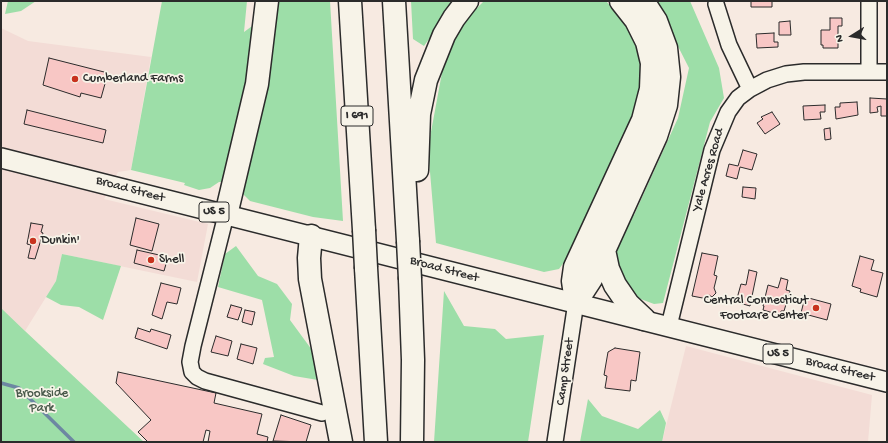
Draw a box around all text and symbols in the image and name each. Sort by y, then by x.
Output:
north arrow [832,16,872,56]
text: N [834,34,847,43]
place label: Cumberland Farms [83,71,183,87]
marker: Cumberland Farms [70,74,80,84]
road number: I 691 [341,106,373,126]
street label: Yale Acres Road [690,127,728,213]
street label: Broad Street [94,173,166,207]
road number: US 5 [199,202,229,222]
place label: Dunkin' [41,233,80,249]
marker: Dunkin' [28,236,38,246]
place label: Shell [159,252,184,268]
street label: Broad Street [408,253,480,287]
marker: Shell [146,255,156,265]
place label: Central Connecticut Footcare Center [704,293,808,324]
marker: Central Connecticut Footcare Center [811,303,821,313]
street label: Camp Street [554,337,578,407]
road number: US 5 [763,344,793,364]
street label: Broad Street [804,354,876,386]
park label: Brookside Park [16,386,68,417]

